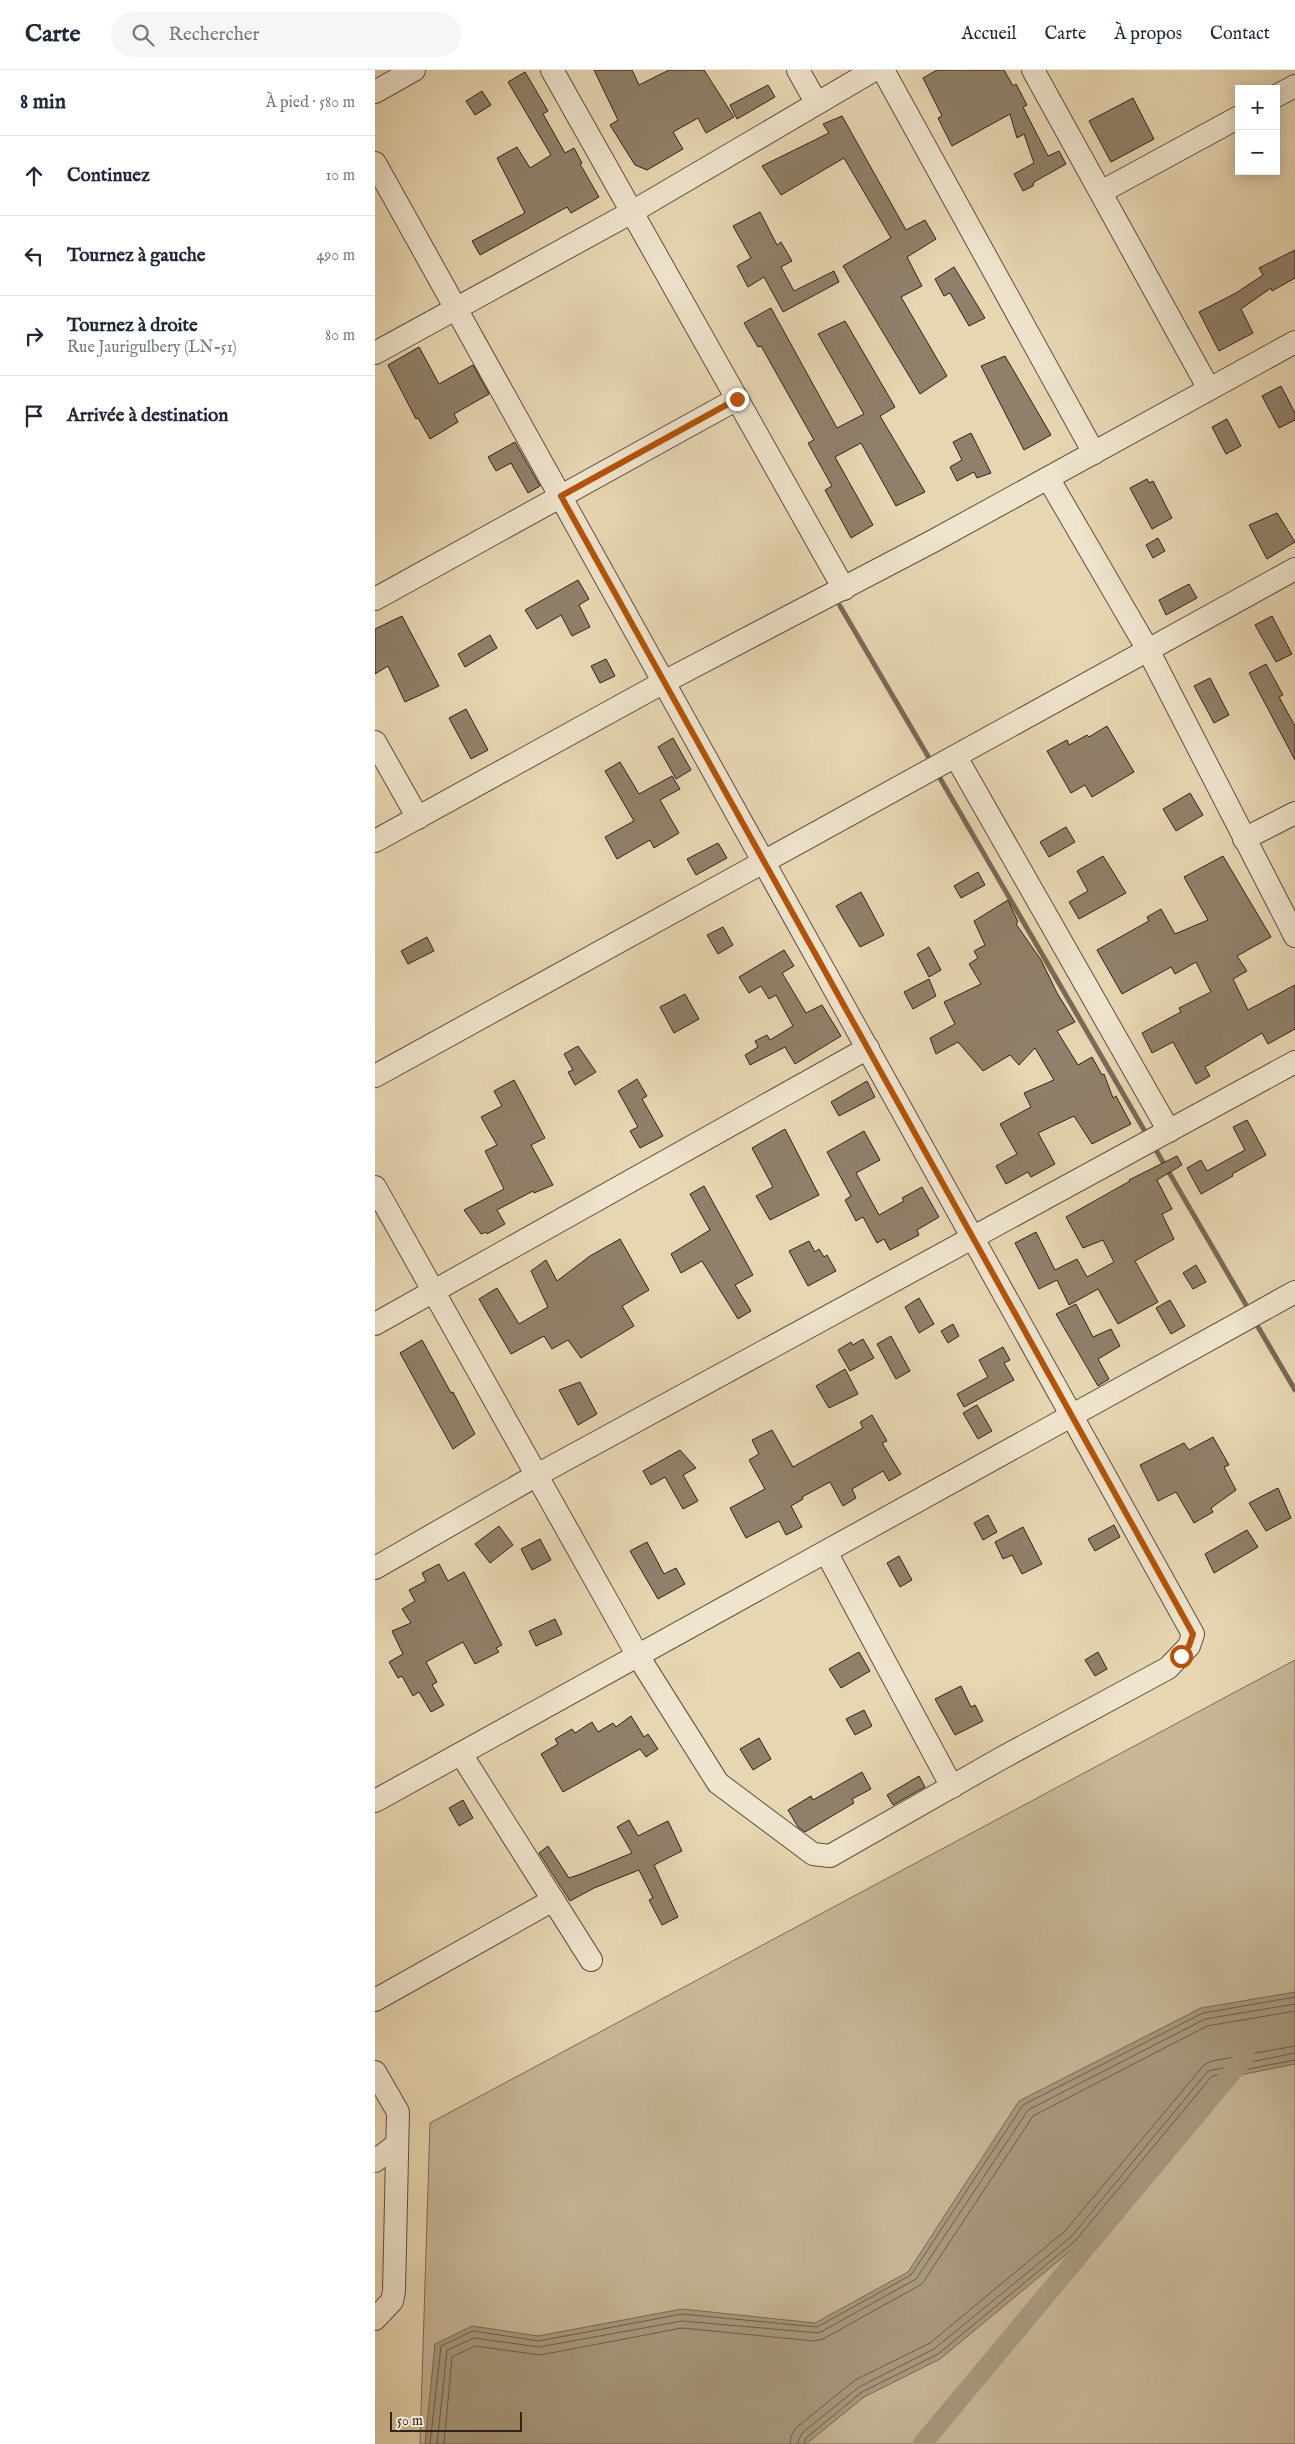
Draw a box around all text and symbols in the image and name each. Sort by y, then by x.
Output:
search box [111,12,461,57]
text: Carte [25,19,81,50]
icon: search [129,21,157,49]
text: Rechercher [169,23,260,47]
text: Accueil [962,23,1017,46]
text: Carte [1045,23,1086,46]
text: À propos [1114,23,1182,46]
text: Contact [1210,23,1270,46]
map controls [1235,85,1280,175]
button: + [1235,85,1280,130]
text: 8 min [20,89,66,116]
text: À pied · 580 m [266,93,355,113]
button: − [1235,130,1280,175]
icon: ahead [20,162,48,190]
text: Continuez [67,164,150,188]
text: 10 m [325,166,355,186]
icon: left [20,242,48,270]
text: Tournez à gauche [67,244,206,268]
text: 490 m [316,246,355,266]
text: Tournez à droite [67,314,198,338]
icon: right [20,322,48,350]
text: 80 m [325,326,355,346]
text: Rue Jaurigulbery (LN-51) [67,338,237,358]
route end [726,388,749,411]
icon: arrive [20,402,48,430]
text: Arrivée à destination [67,404,228,428]
route start [1170,1645,1193,1668]
scale bar [390,2409,523,2432]
text: 50 m [397,2412,423,2430]

